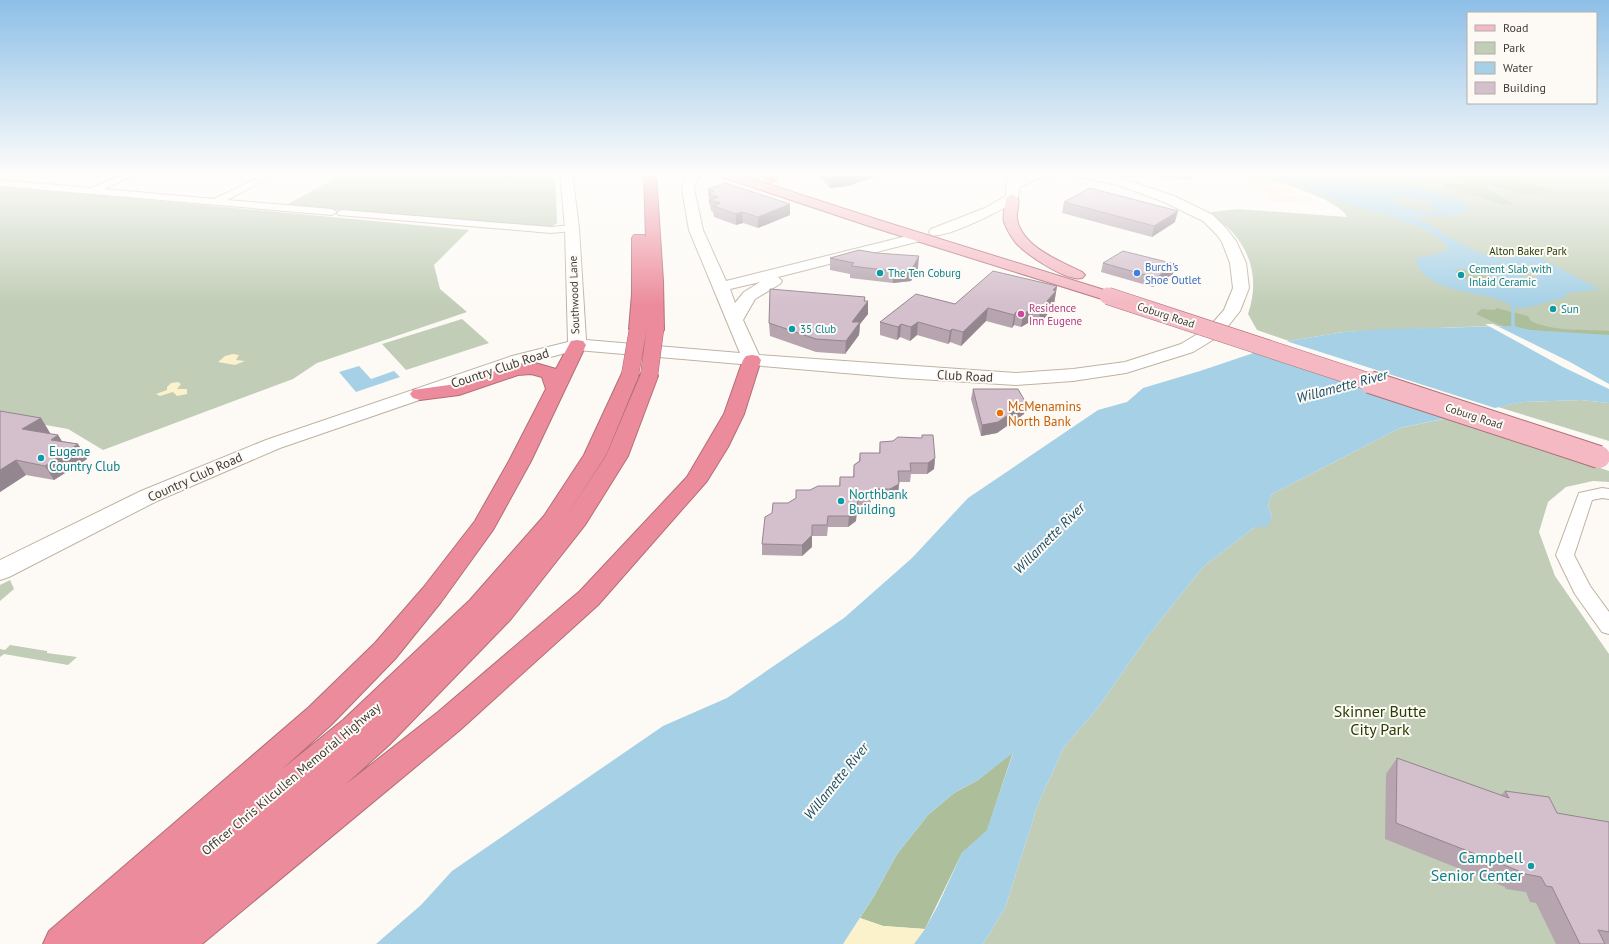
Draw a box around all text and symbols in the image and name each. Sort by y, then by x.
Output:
legend [1467,12,1597,104]
text: Road [1503,20,1528,35]
text: Park [1503,40,1525,55]
text: Water [1503,60,1533,75]
text: Building [1503,80,1546,95]
park label: Alton Baker Park [1489,244,1568,258]
street label: Southwood Lane [566,255,582,335]
place label: Burch's Shoe Outlet [1145,260,1201,287]
place label: Cement Slab with Inlaid Ceramic [1469,262,1552,289]
place label: The Ten Coburg [888,266,961,280]
marker: The Ten Coburg [875,268,885,278]
marker: Burch's Shoe Outlet [1132,268,1142,278]
marker: Cement Slab with Inlaid Ceramic [1456,270,1466,280]
street label: Coburg Road [1136,299,1197,331]
place label: Residence Inn Eugene [1029,301,1083,328]
place label: Sun [1561,302,1579,316]
marker: Sun [1548,304,1558,314]
marker: Residence Inn Eugene [1016,309,1026,319]
place label: 35 Club [800,322,836,336]
marker: 35 Club [787,324,797,334]
street label: Country Club Road [449,344,551,392]
water label: Willamette River [1294,365,1391,407]
street label: Club Road [936,366,994,386]
place label: McMenamins North Bank [1008,398,1081,430]
street label: Coburg Road [1444,400,1505,432]
marker: McMenamins North Bank [995,408,1005,418]
place label: Eugene Country Club [49,443,120,475]
street label: Country Club Road [145,448,245,506]
marker: Eugene Country Club [36,453,46,463]
place label: Northbank Building [849,486,909,518]
marker: Northbank Building [836,496,846,506]
water label: Willamette River [1010,498,1089,577]
street label: Officer Chris Kilcullen Memorial Highway [198,699,384,859]
park label: Skinner Butte City Park [1334,701,1426,739]
water label: Willamette River [800,738,873,823]
place label: Campbell Senior Center [1431,847,1524,885]
marker: Campbell Senior Center [1526,861,1536,871]

